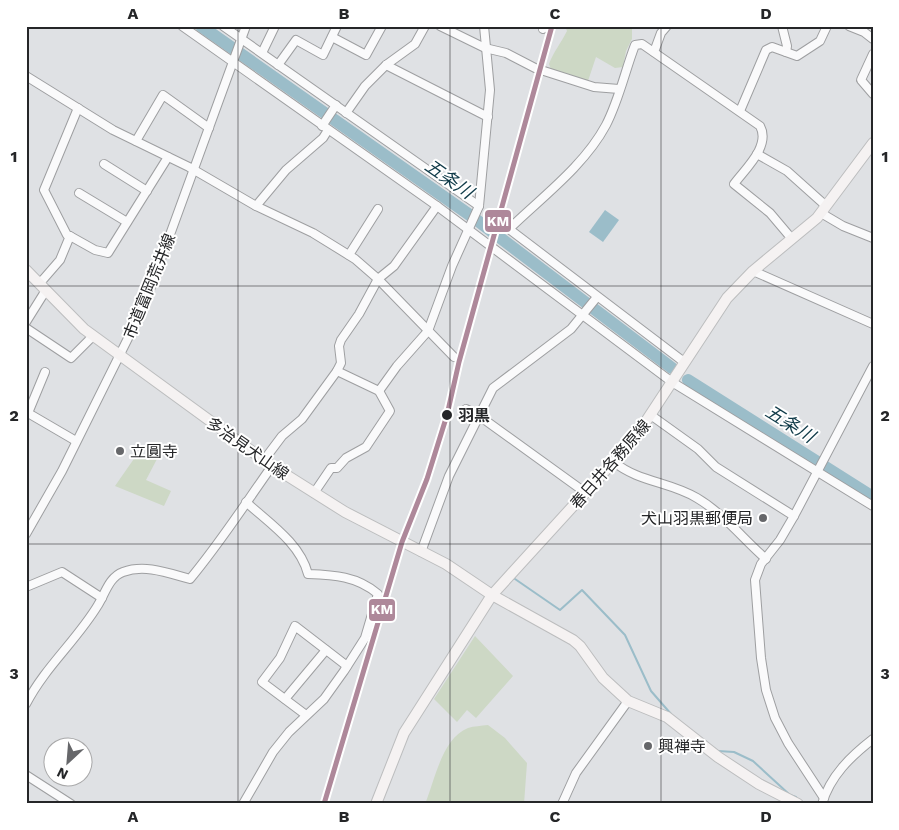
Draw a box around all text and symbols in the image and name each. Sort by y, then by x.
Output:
text: A [128,4,139,23]
text: B [339,4,350,23]
text: C [550,4,561,23]
text: D [760,4,772,23]
text: 1 [11,147,17,166]
text: 1 [882,147,888,166]
water label: 五条川 [421,155,479,204]
line badge: KM [484,209,512,233]
text: KM [487,213,509,229]
street label: 市道富岡荒井線 [120,231,179,342]
water label: 五条川 [762,400,820,448]
text: 2 [9,406,19,425]
place label: 羽黒 [458,406,490,425]
text: 2 [880,406,890,425]
marker: 羽黒 [440,408,454,422]
street label: 多治見犬山線 [203,413,292,484]
street label: 春日井各務原線 [566,416,654,513]
place label: 立圓寺 [130,442,178,461]
marker: 立圓寺 [114,445,126,457]
place label: 犬山羽黒郵便局 [641,509,753,528]
marker: 犬山羽黒郵便局 [757,512,769,524]
line badge: KM [368,598,396,622]
text: KM [371,601,393,617]
text: 3 [9,664,19,683]
text: 3 [880,664,890,683]
place label: 興禅寺 [658,737,706,756]
north arrow [42,738,92,788]
marker: 興禅寺 [642,740,654,752]
text: N [54,764,70,783]
text: A [128,807,139,826]
text: B [339,807,350,826]
text: C [550,807,561,826]
text: D [760,807,772,826]

